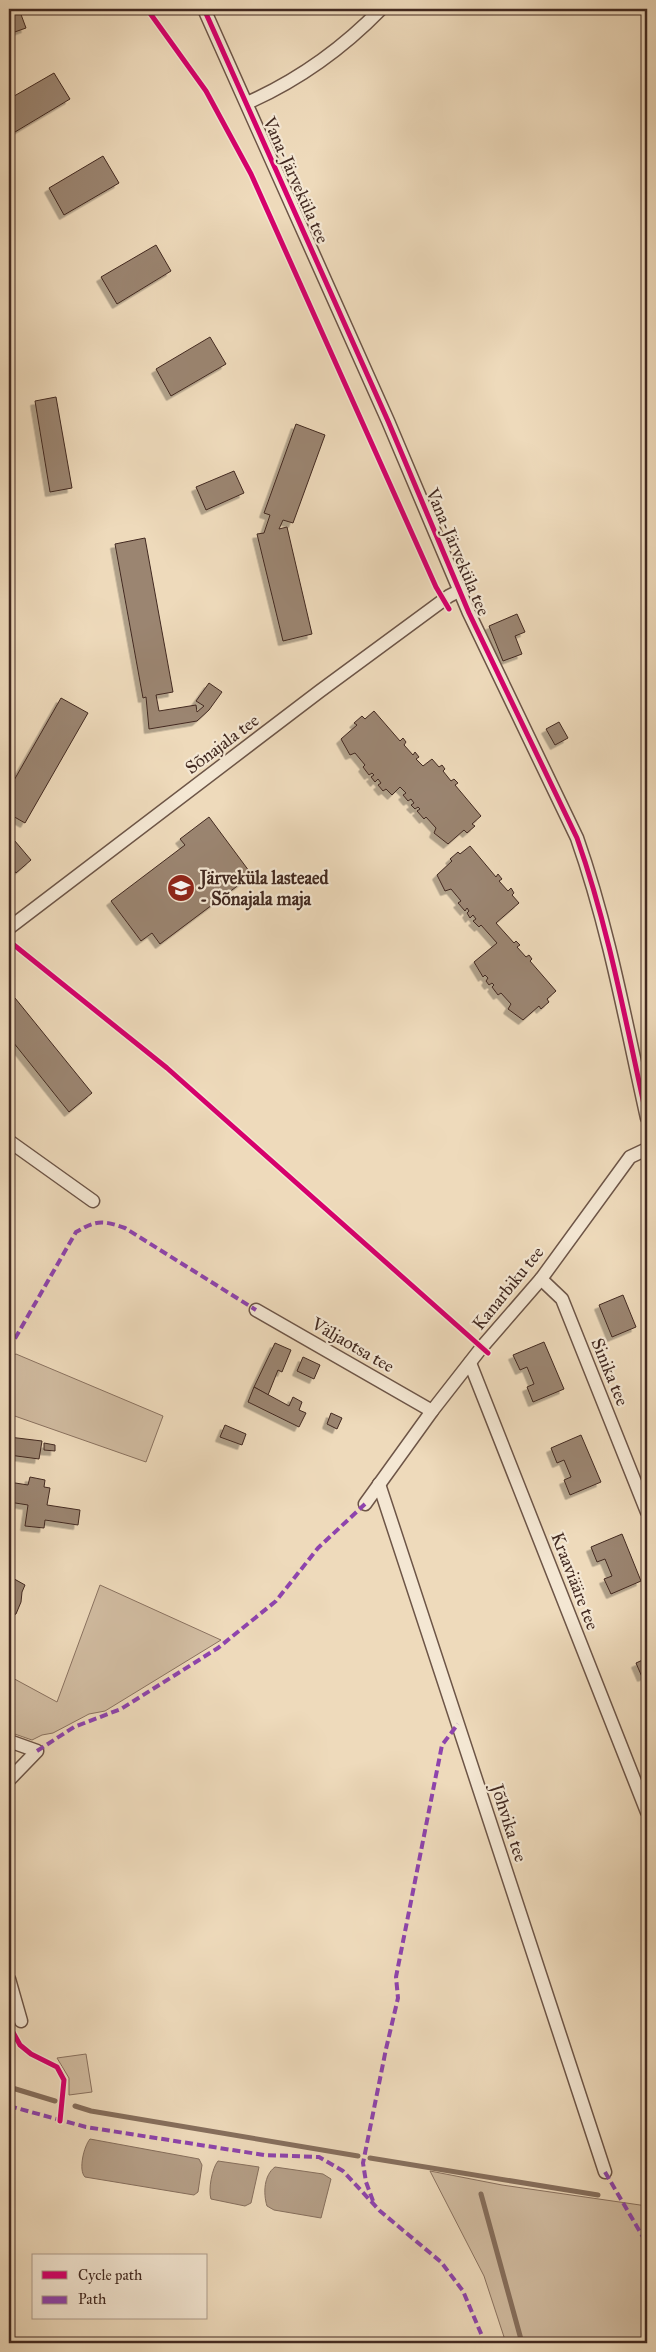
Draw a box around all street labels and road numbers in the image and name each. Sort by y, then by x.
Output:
street label: Vana-Järveküla tee [257,112,334,247]
street label: Vana-Järveküla tee [420,484,495,619]
street label: Sõnajala tee [181,709,263,779]
street label: Kanarbiku tee [468,1242,548,1334]
street label: Väljaotsa tee [307,1312,398,1377]
street label: Sinika tee [586,1335,634,1409]
street label: Kraaviääre tee [546,1529,604,1633]
street label: Jõhvika tee [485,1779,532,1865]

